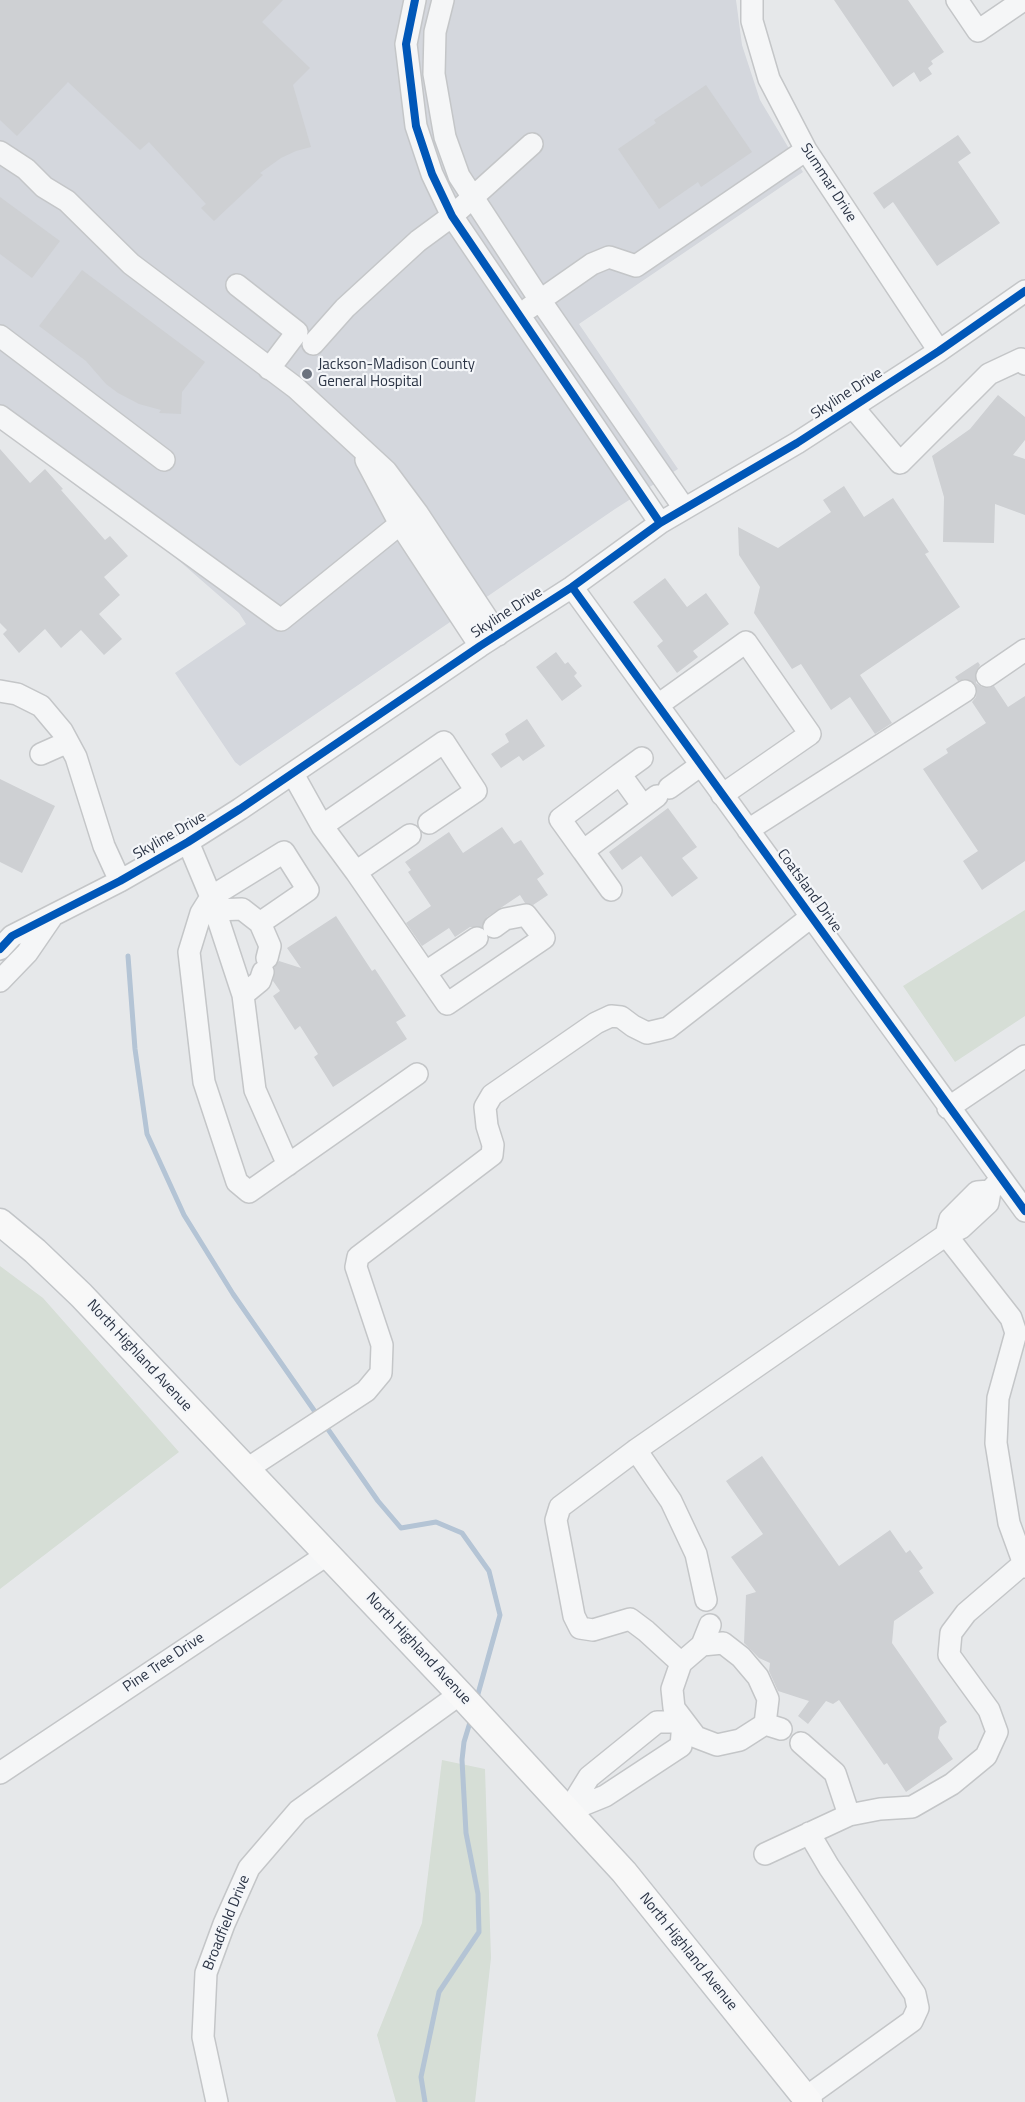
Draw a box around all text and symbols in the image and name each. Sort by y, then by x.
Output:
street label: Summar Drive [796,140,860,226]
place label: Jackson-Madison County General Hospital [318,356,475,391]
street label: Skyline Drive [808,364,886,424]
marker: Jackson-Madison County General Hospital [300,367,314,381]
street label: Skyline Drive [468,583,546,643]
street label: Skyline Drive [130,808,210,864]
street label: Coatsland Drive [773,846,845,936]
street label: North Highland Avenue [83,1296,195,1416]
street label: North Highland Avenue [362,1589,474,1709]
street label: Pine Tree Drive [120,1629,208,1697]
street label: Broadfield Drive [200,1873,254,1973]
street label: North Highland Avenue [635,1890,741,2014]

